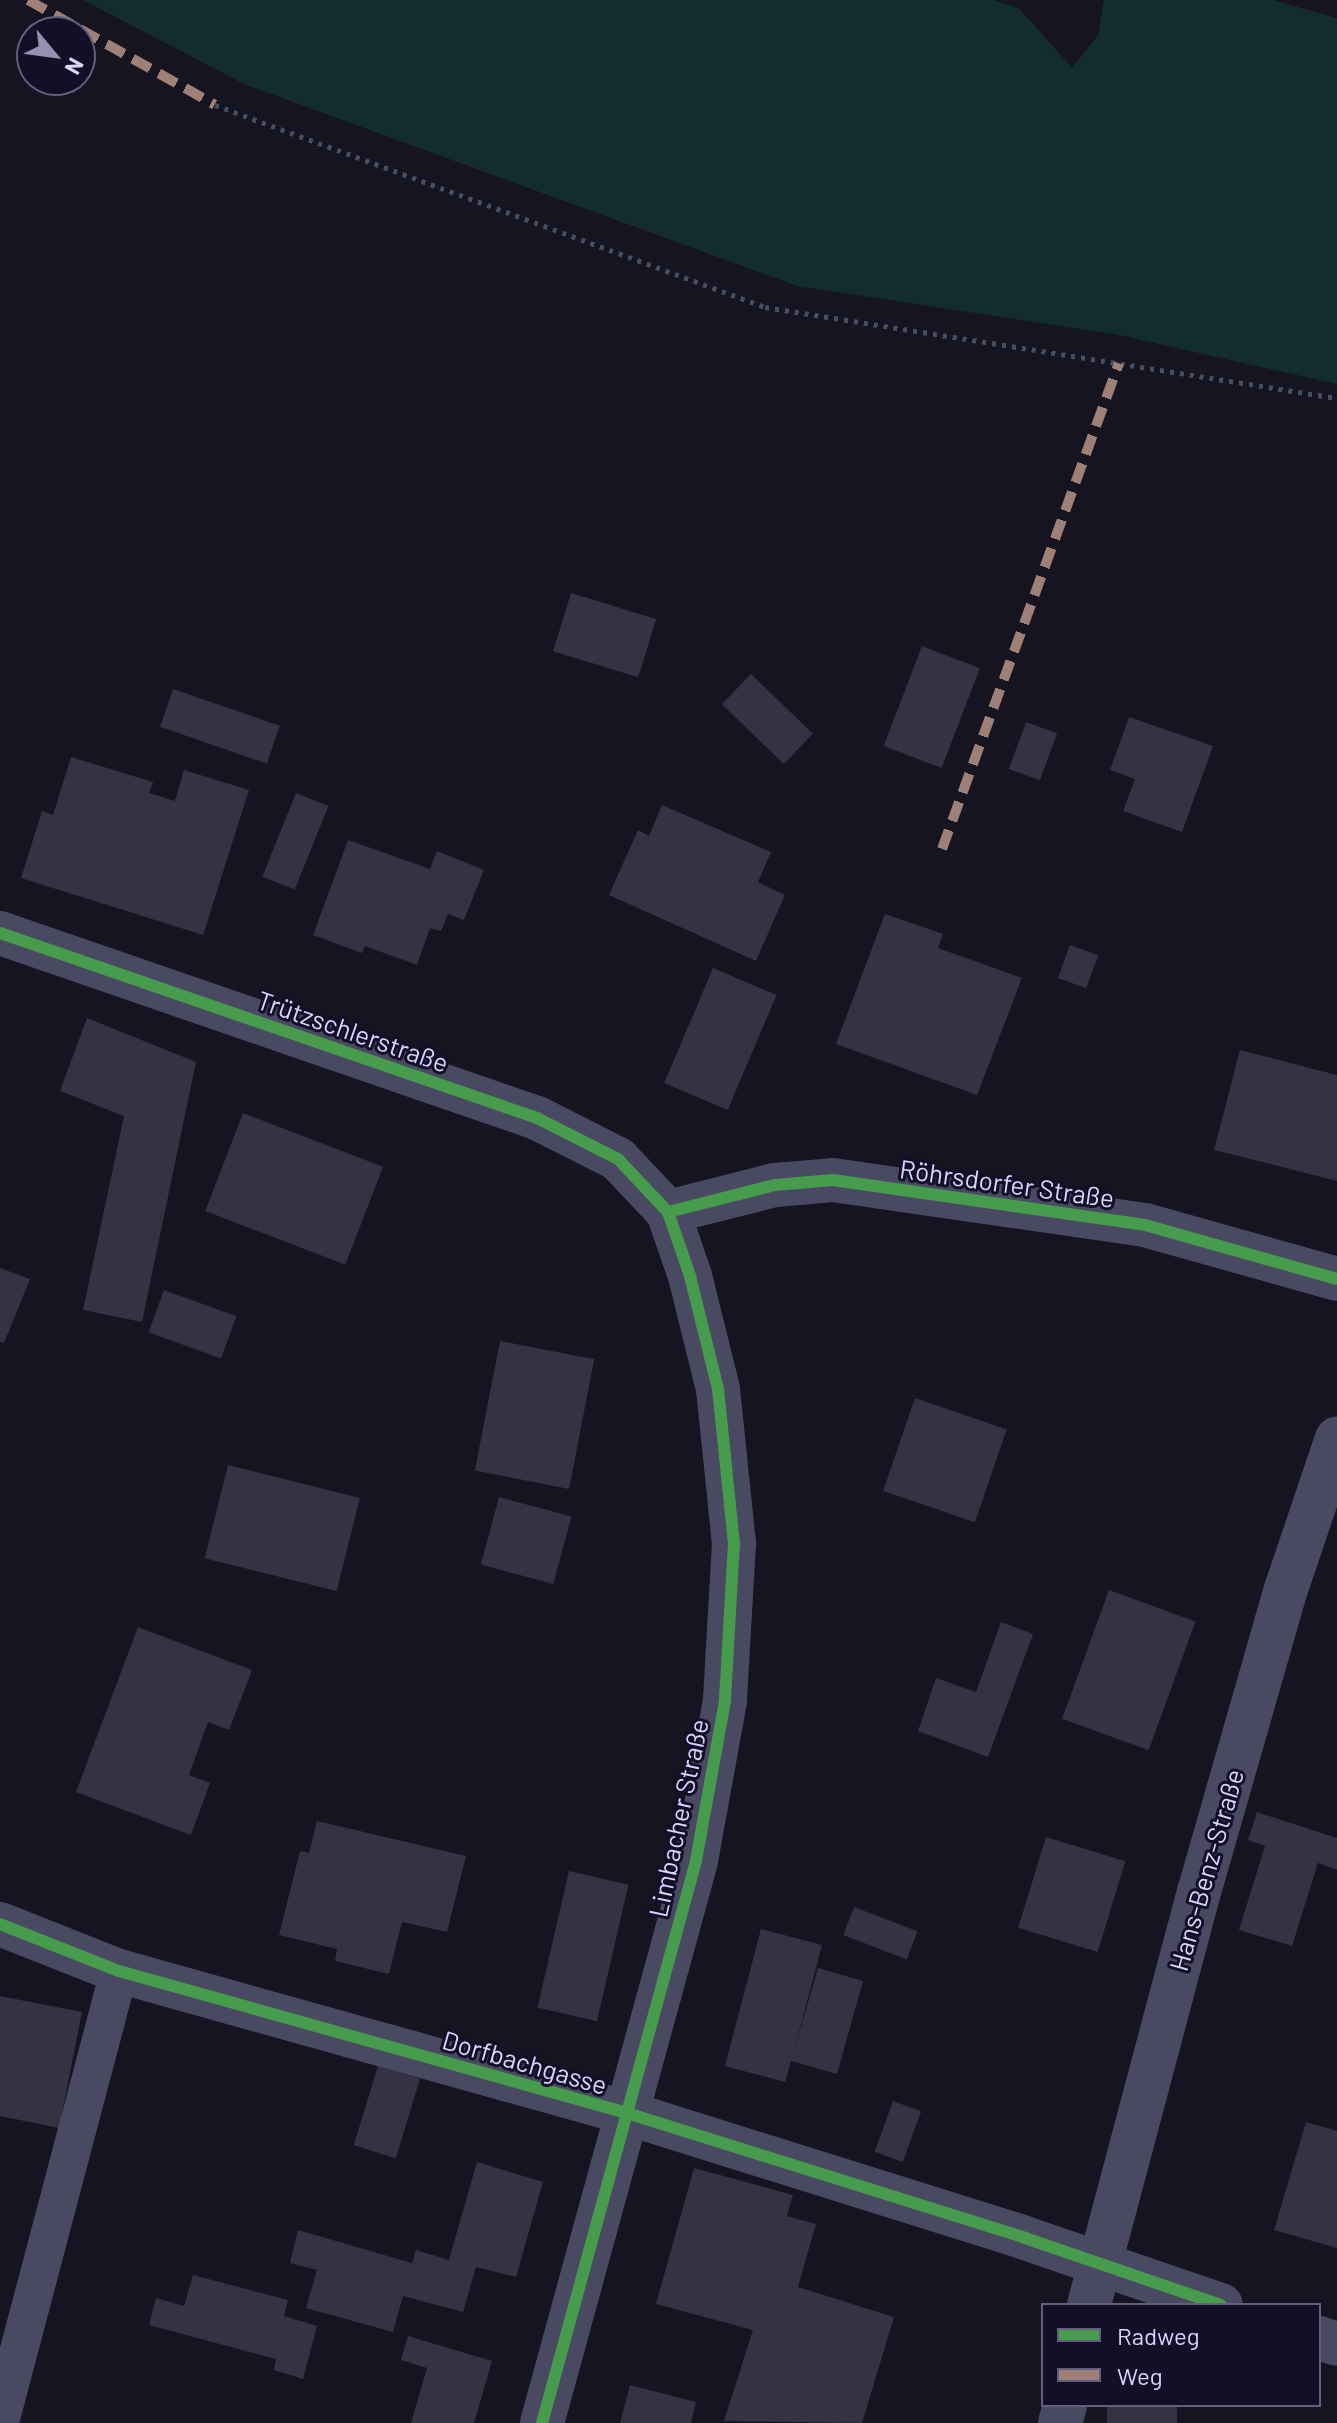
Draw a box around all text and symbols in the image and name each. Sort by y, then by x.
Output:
north arrow [16,16,96,96]
text: N [60,54,90,79]
street label: Trützschlerstraße [253,984,453,1078]
street label: Röhrsdorfer Straße [898,1153,1116,1213]
street label: Limbacher Straße [642,1716,714,1920]
street label: Hans-Benz-Straße [1162,1765,1250,1975]
street label: Dorfbachgasse [439,2024,611,2100]
legend [1041,2303,1321,2407]
text: Radweg [1117,2321,1200,2350]
text: Weg [1117,2361,1163,2390]

